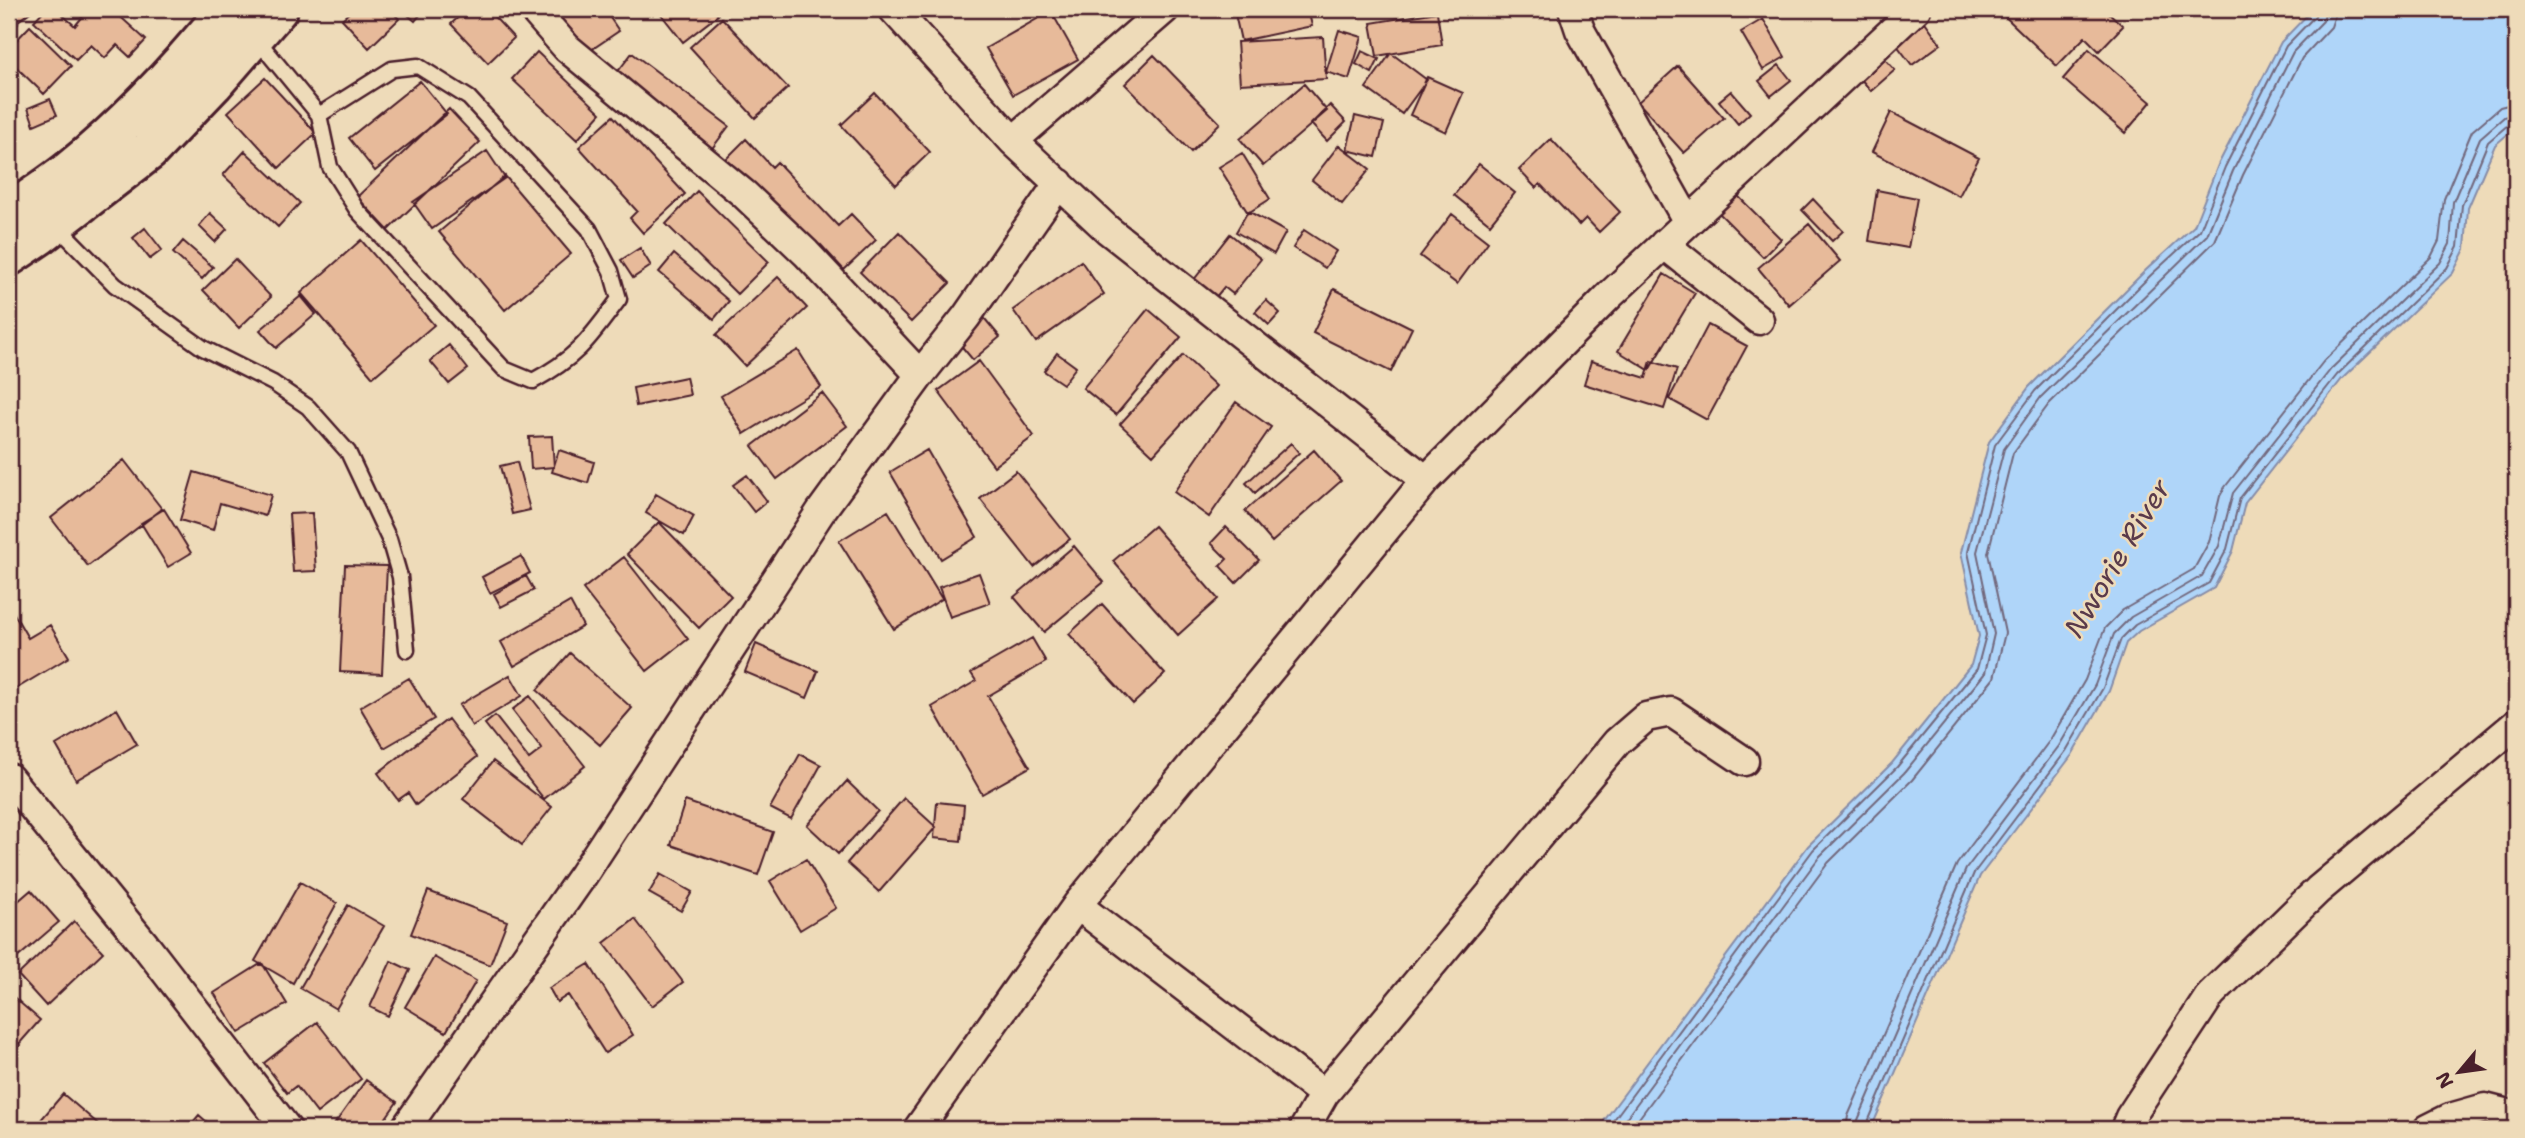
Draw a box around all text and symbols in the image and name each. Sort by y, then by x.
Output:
water label: Nworie River [2055,471,2180,644]
north arrow [2424,1036,2494,1106]
text: N [2430,1067,2459,1093]

